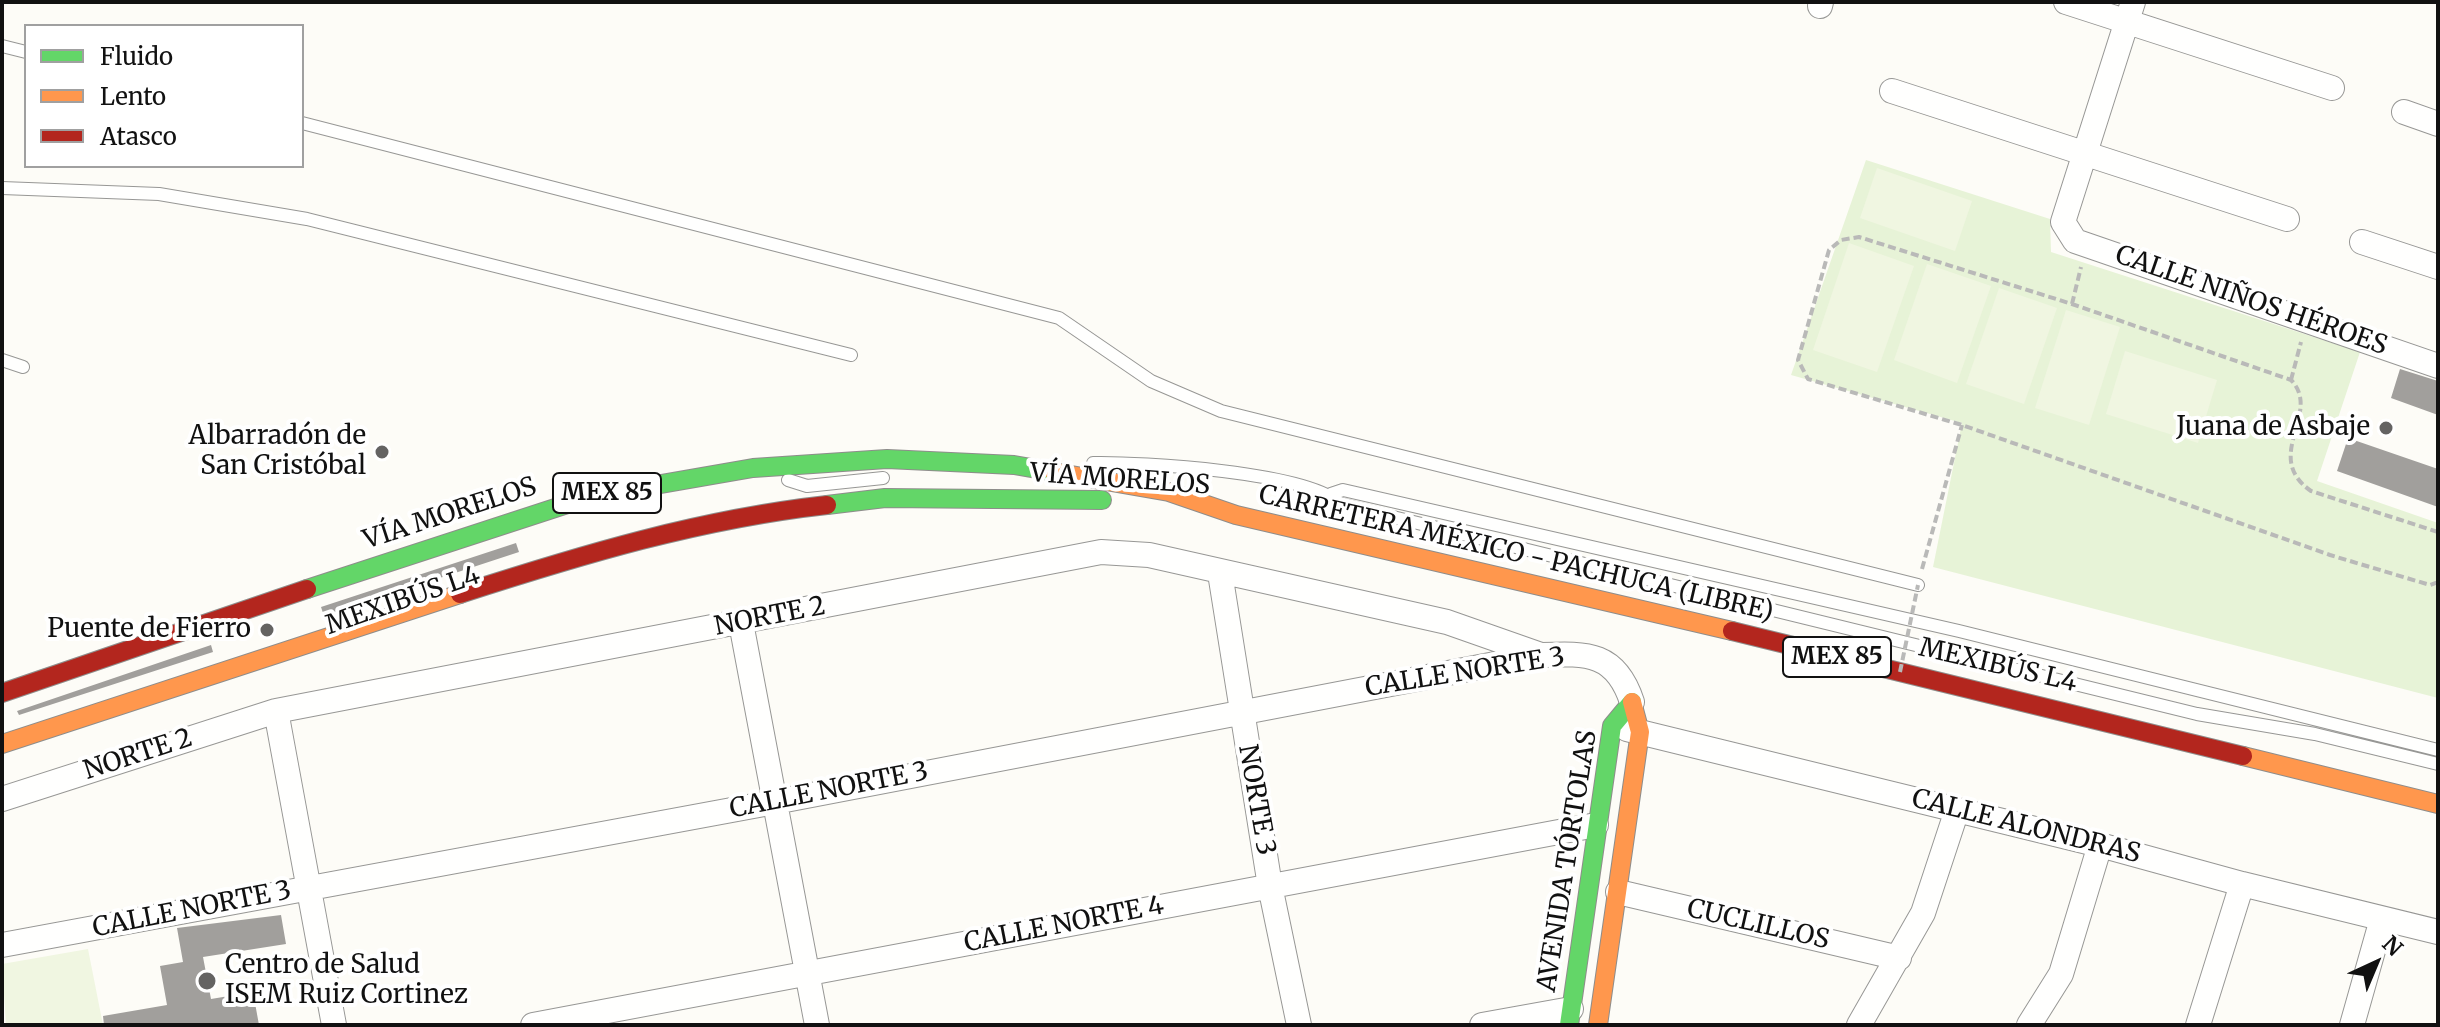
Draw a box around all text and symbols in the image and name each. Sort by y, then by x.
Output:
legend [24,24,304,168]
text: Fluido [100,41,173,72]
text: Lento [100,81,166,112]
text: Atasco [100,121,177,152]
street label: CALLE NIÑOS HÉROES [2111,240,2391,362]
place label: Juana de Asbaje [2176,412,2370,444]
marker: Juana de Asbaje [2377,419,2395,437]
place label: Albarradón de San Cristóbal [189,421,366,482]
marker: Albarradón de San Cristóbal [373,443,391,461]
street label: VÍA MORELOS [1029,458,1211,502]
street label: VÍA MORELOS [359,471,541,557]
road number: MEX 85 [553,473,661,513]
street label: CARRETERA MÉXICO - PACHUCA (LIBRE) [1256,479,1776,629]
street label: MEXIBÚS L4 [322,560,484,642]
street label: NORTE 2 [712,591,828,643]
place label: Puente de Fierro [47,614,251,646]
marker: Puente de Fierro [258,621,276,639]
street label: MEXIBÚS L4 [1916,633,2080,699]
road number: MEX 85 [1783,637,1891,677]
street label: CALLE NORTE 3 [1363,642,1567,704]
street label: NORTE 2 [80,723,196,787]
street label: AVENIDA TÓRTOLAS [1532,728,1604,994]
street label: NORTE 3 [1231,742,1281,858]
street label: CALLE NORTE 3 [727,756,931,826]
street label: CALLE ALONDRAS [1908,783,2144,871]
street label: CALLE NORTE 3 [90,875,294,945]
street label: CALLE NORTE 4 [962,890,1166,960]
street label: CUCLILLOS [1684,894,1832,956]
north arrow [2336,923,2416,1003]
text: N [2377,930,2409,962]
place label: Centro de Salud ISEM Ruiz Cortinez [225,950,468,1012]
marker: Centro de Salud ISEM Ruiz Cortinez [196,970,218,992]

